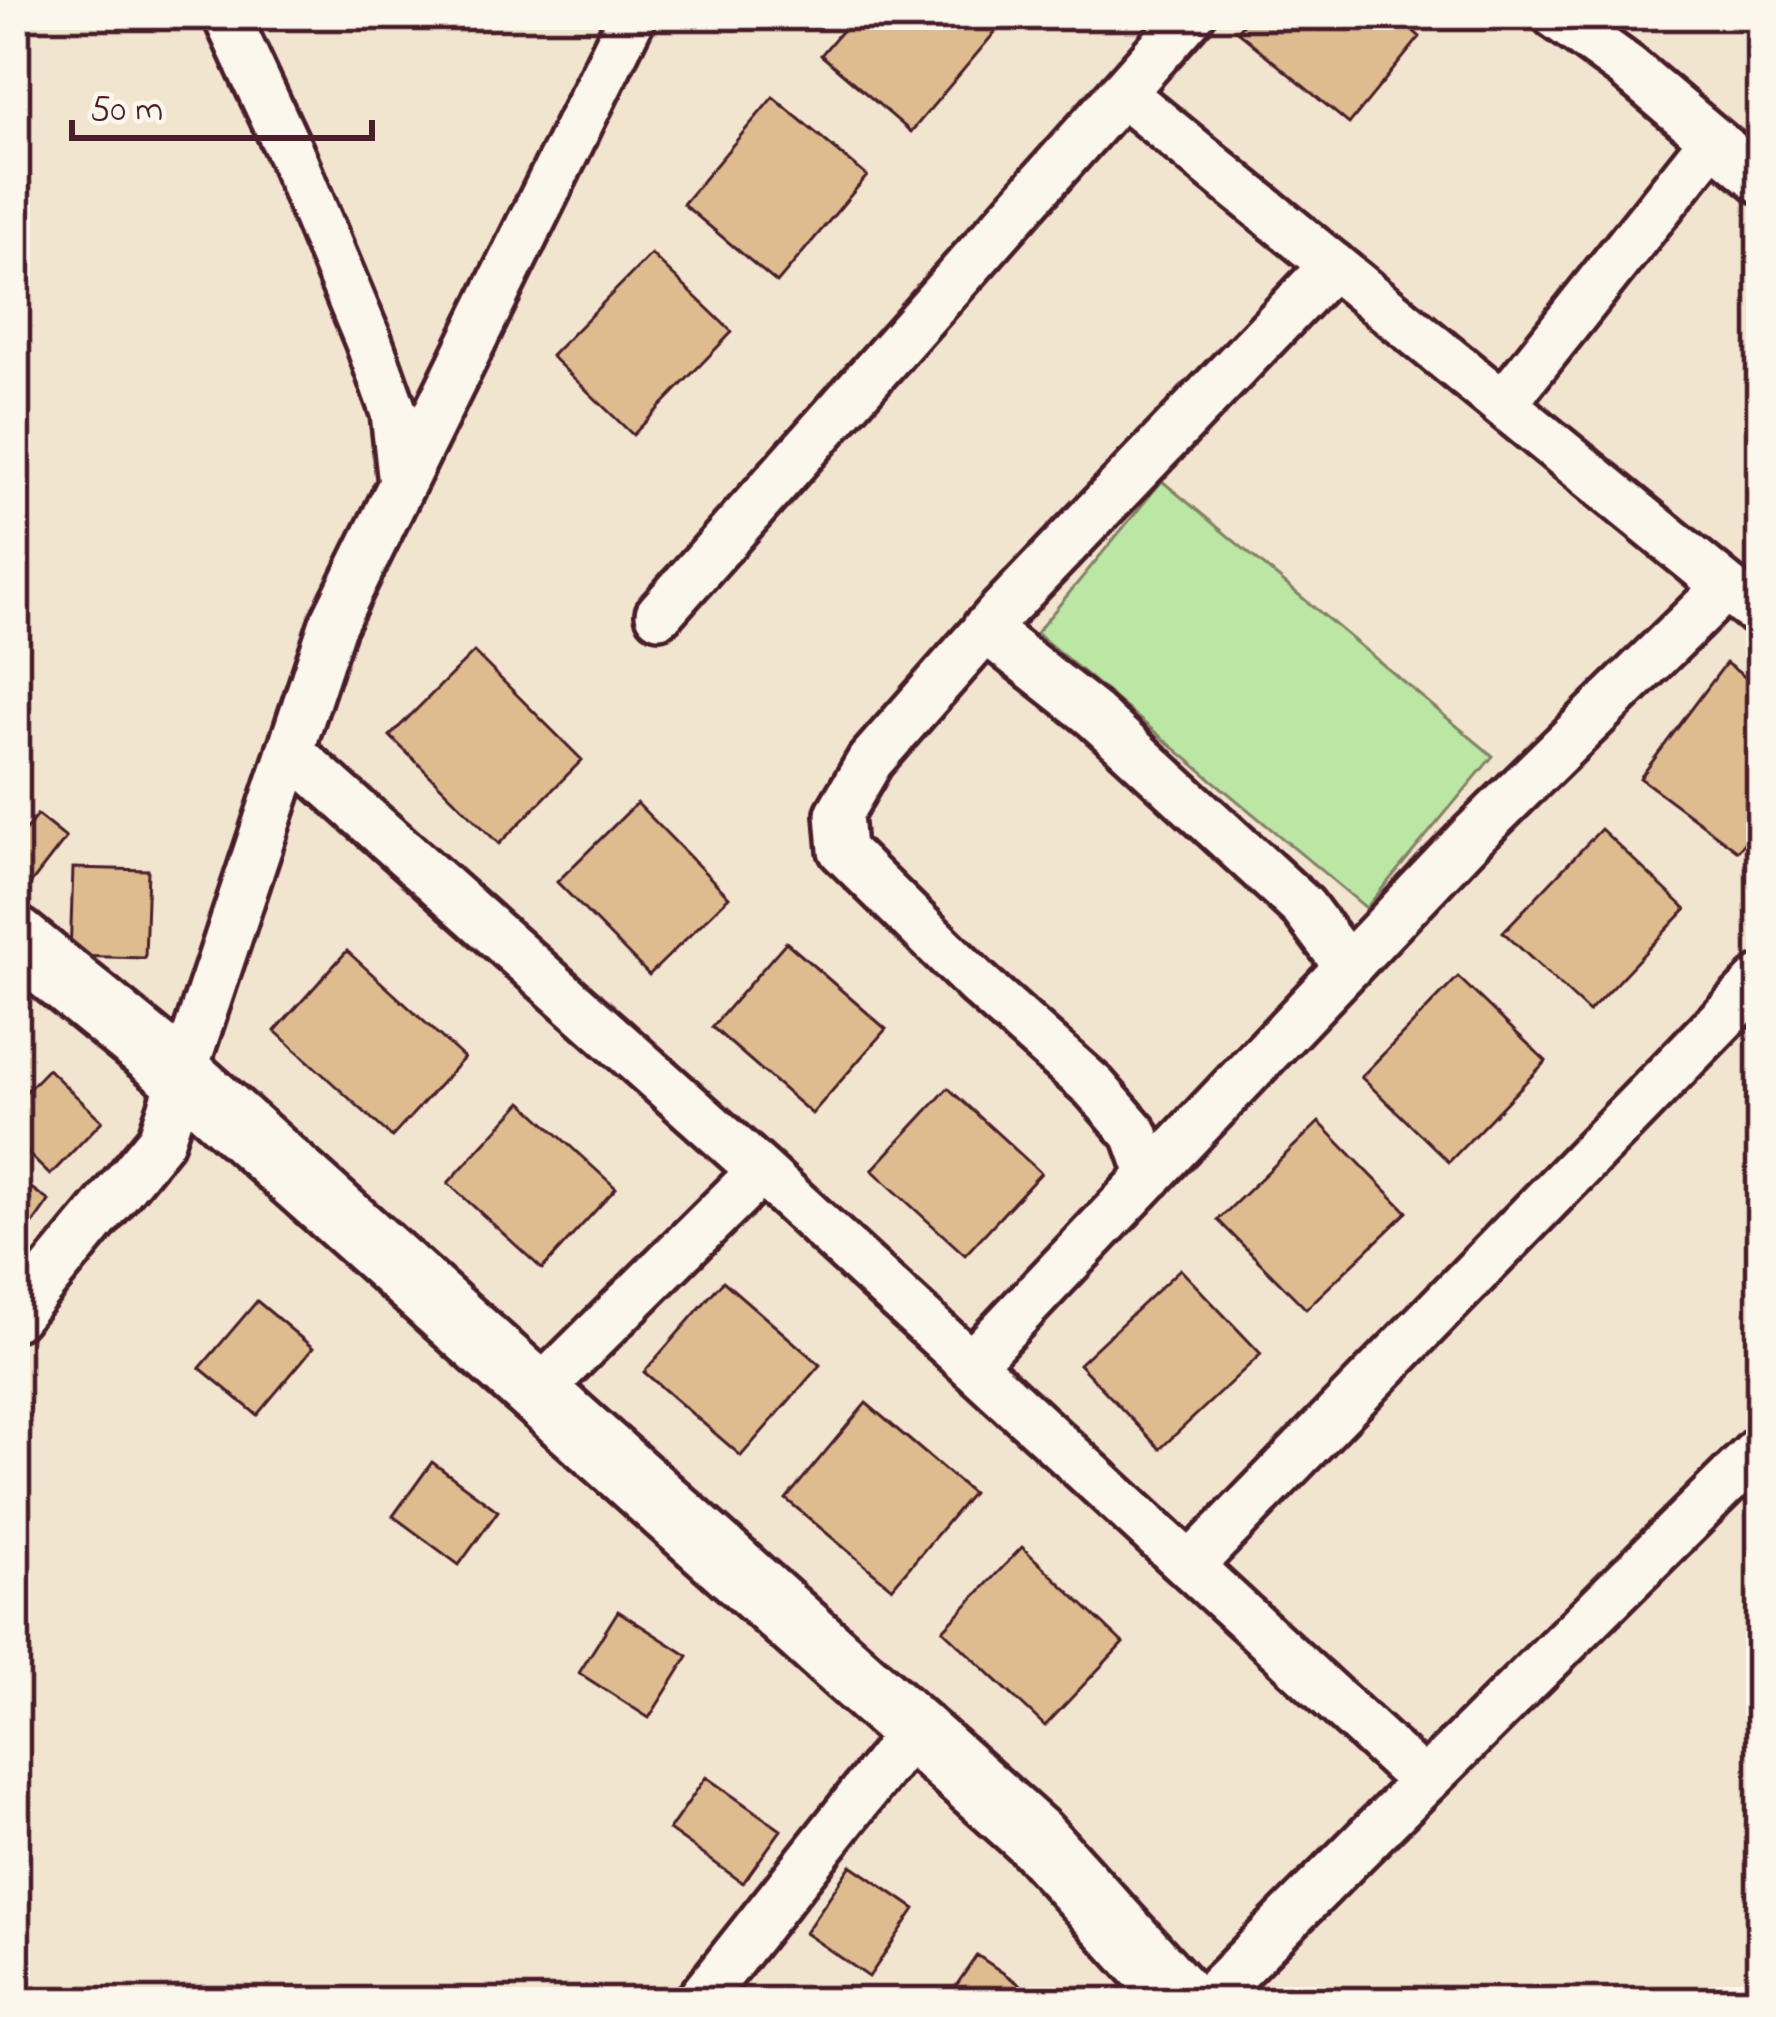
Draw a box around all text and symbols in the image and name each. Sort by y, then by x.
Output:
scale bar [72,66,372,140]
text: 50 m [90,85,163,138]

